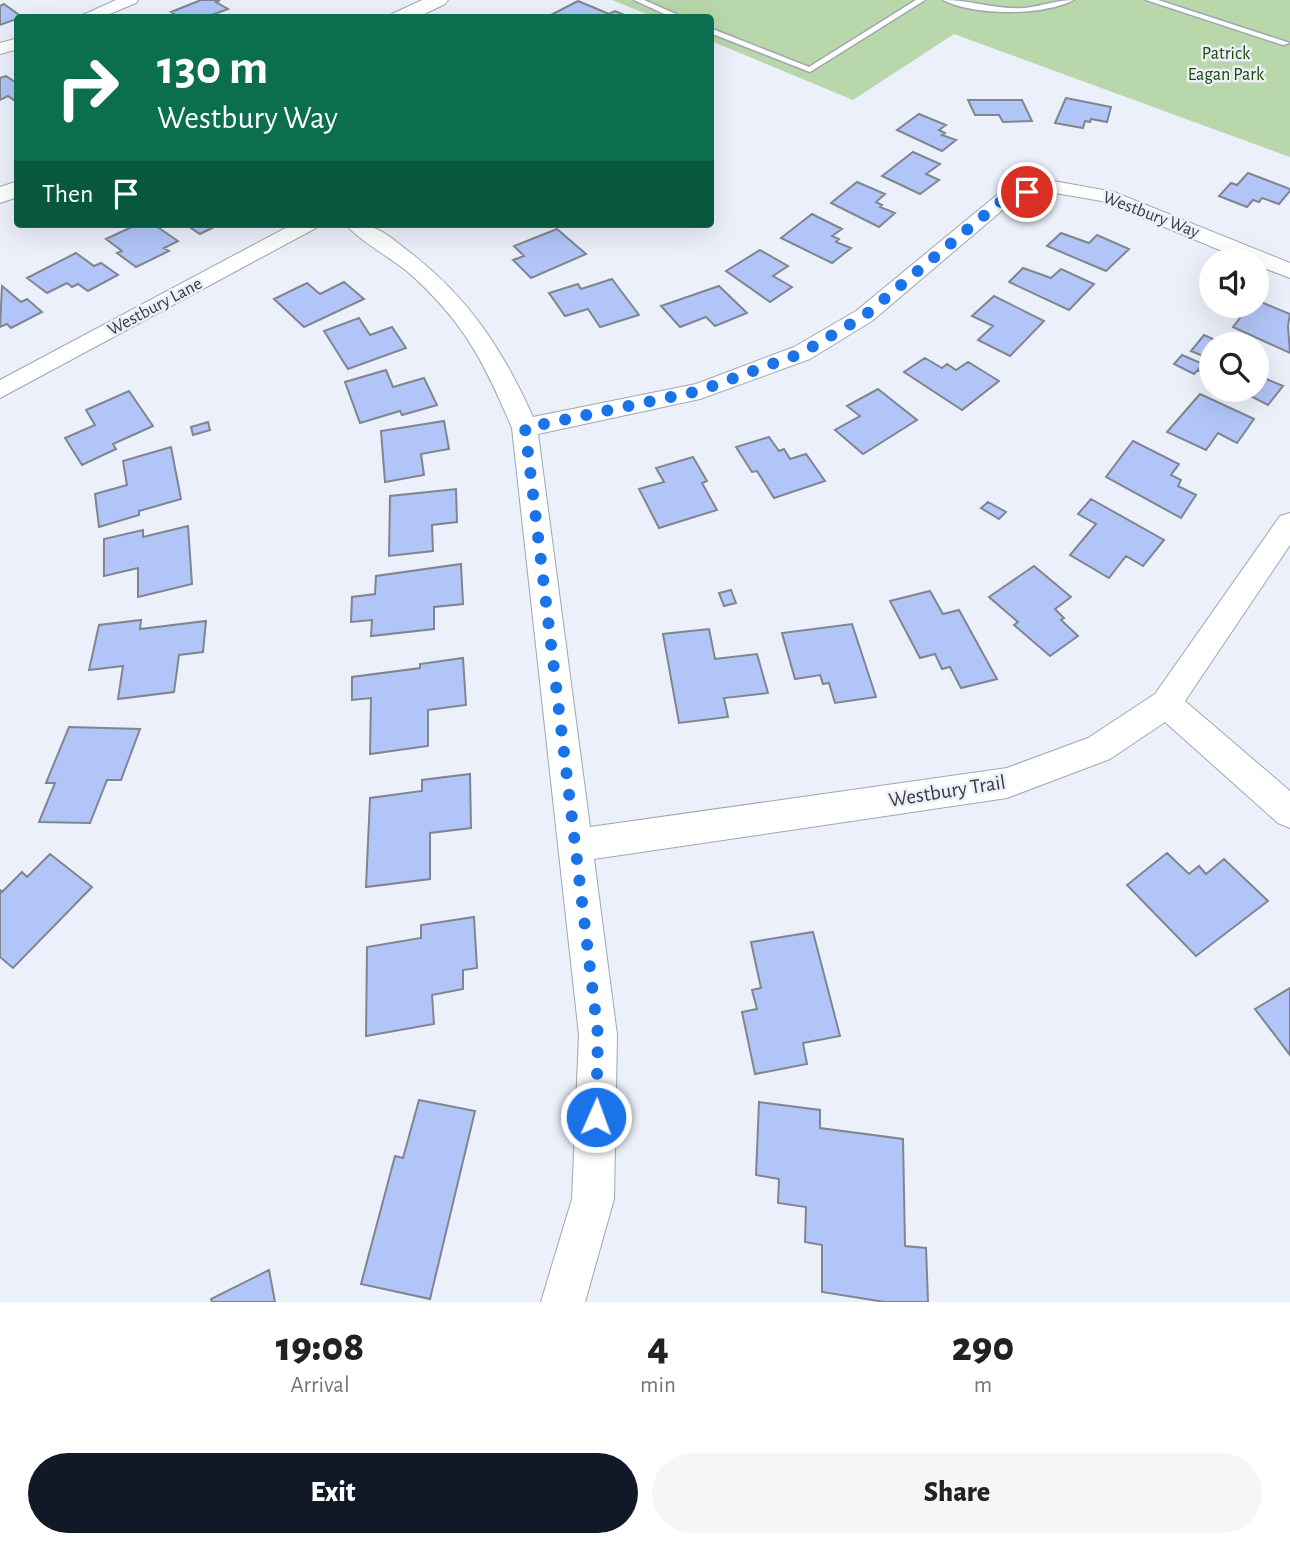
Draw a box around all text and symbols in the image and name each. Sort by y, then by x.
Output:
icon: right [42,42,133,133]
text: 130 m [157,44,268,93]
park label: Patrick Eagan Park [1188,45,1265,84]
text: Westbury Way [157,102,338,134]
pin [997,162,1057,222]
icon: arrive [1008,173,1046,211]
icon: arrive [107,175,145,213]
text: Then [42,181,93,207]
street label: Westbury Way [1100,188,1202,242]
map controls [1199,248,1269,402]
button: sound [1199,248,1269,318]
street label: Westbury Lane [105,275,205,339]
button: search [1199,332,1269,402]
street label: Westbury Trail [887,771,1007,811]
position arrow [559,1080,633,1154]
text: 19:08 [276,1326,364,1368]
text: 4 [647,1326,669,1368]
text: 290 [952,1326,1014,1368]
text: Arrival [290,1374,350,1397]
text: min [640,1374,676,1397]
text: m [974,1374,992,1397]
button: Exit [28,1453,638,1533]
button: Share [652,1453,1262,1533]

